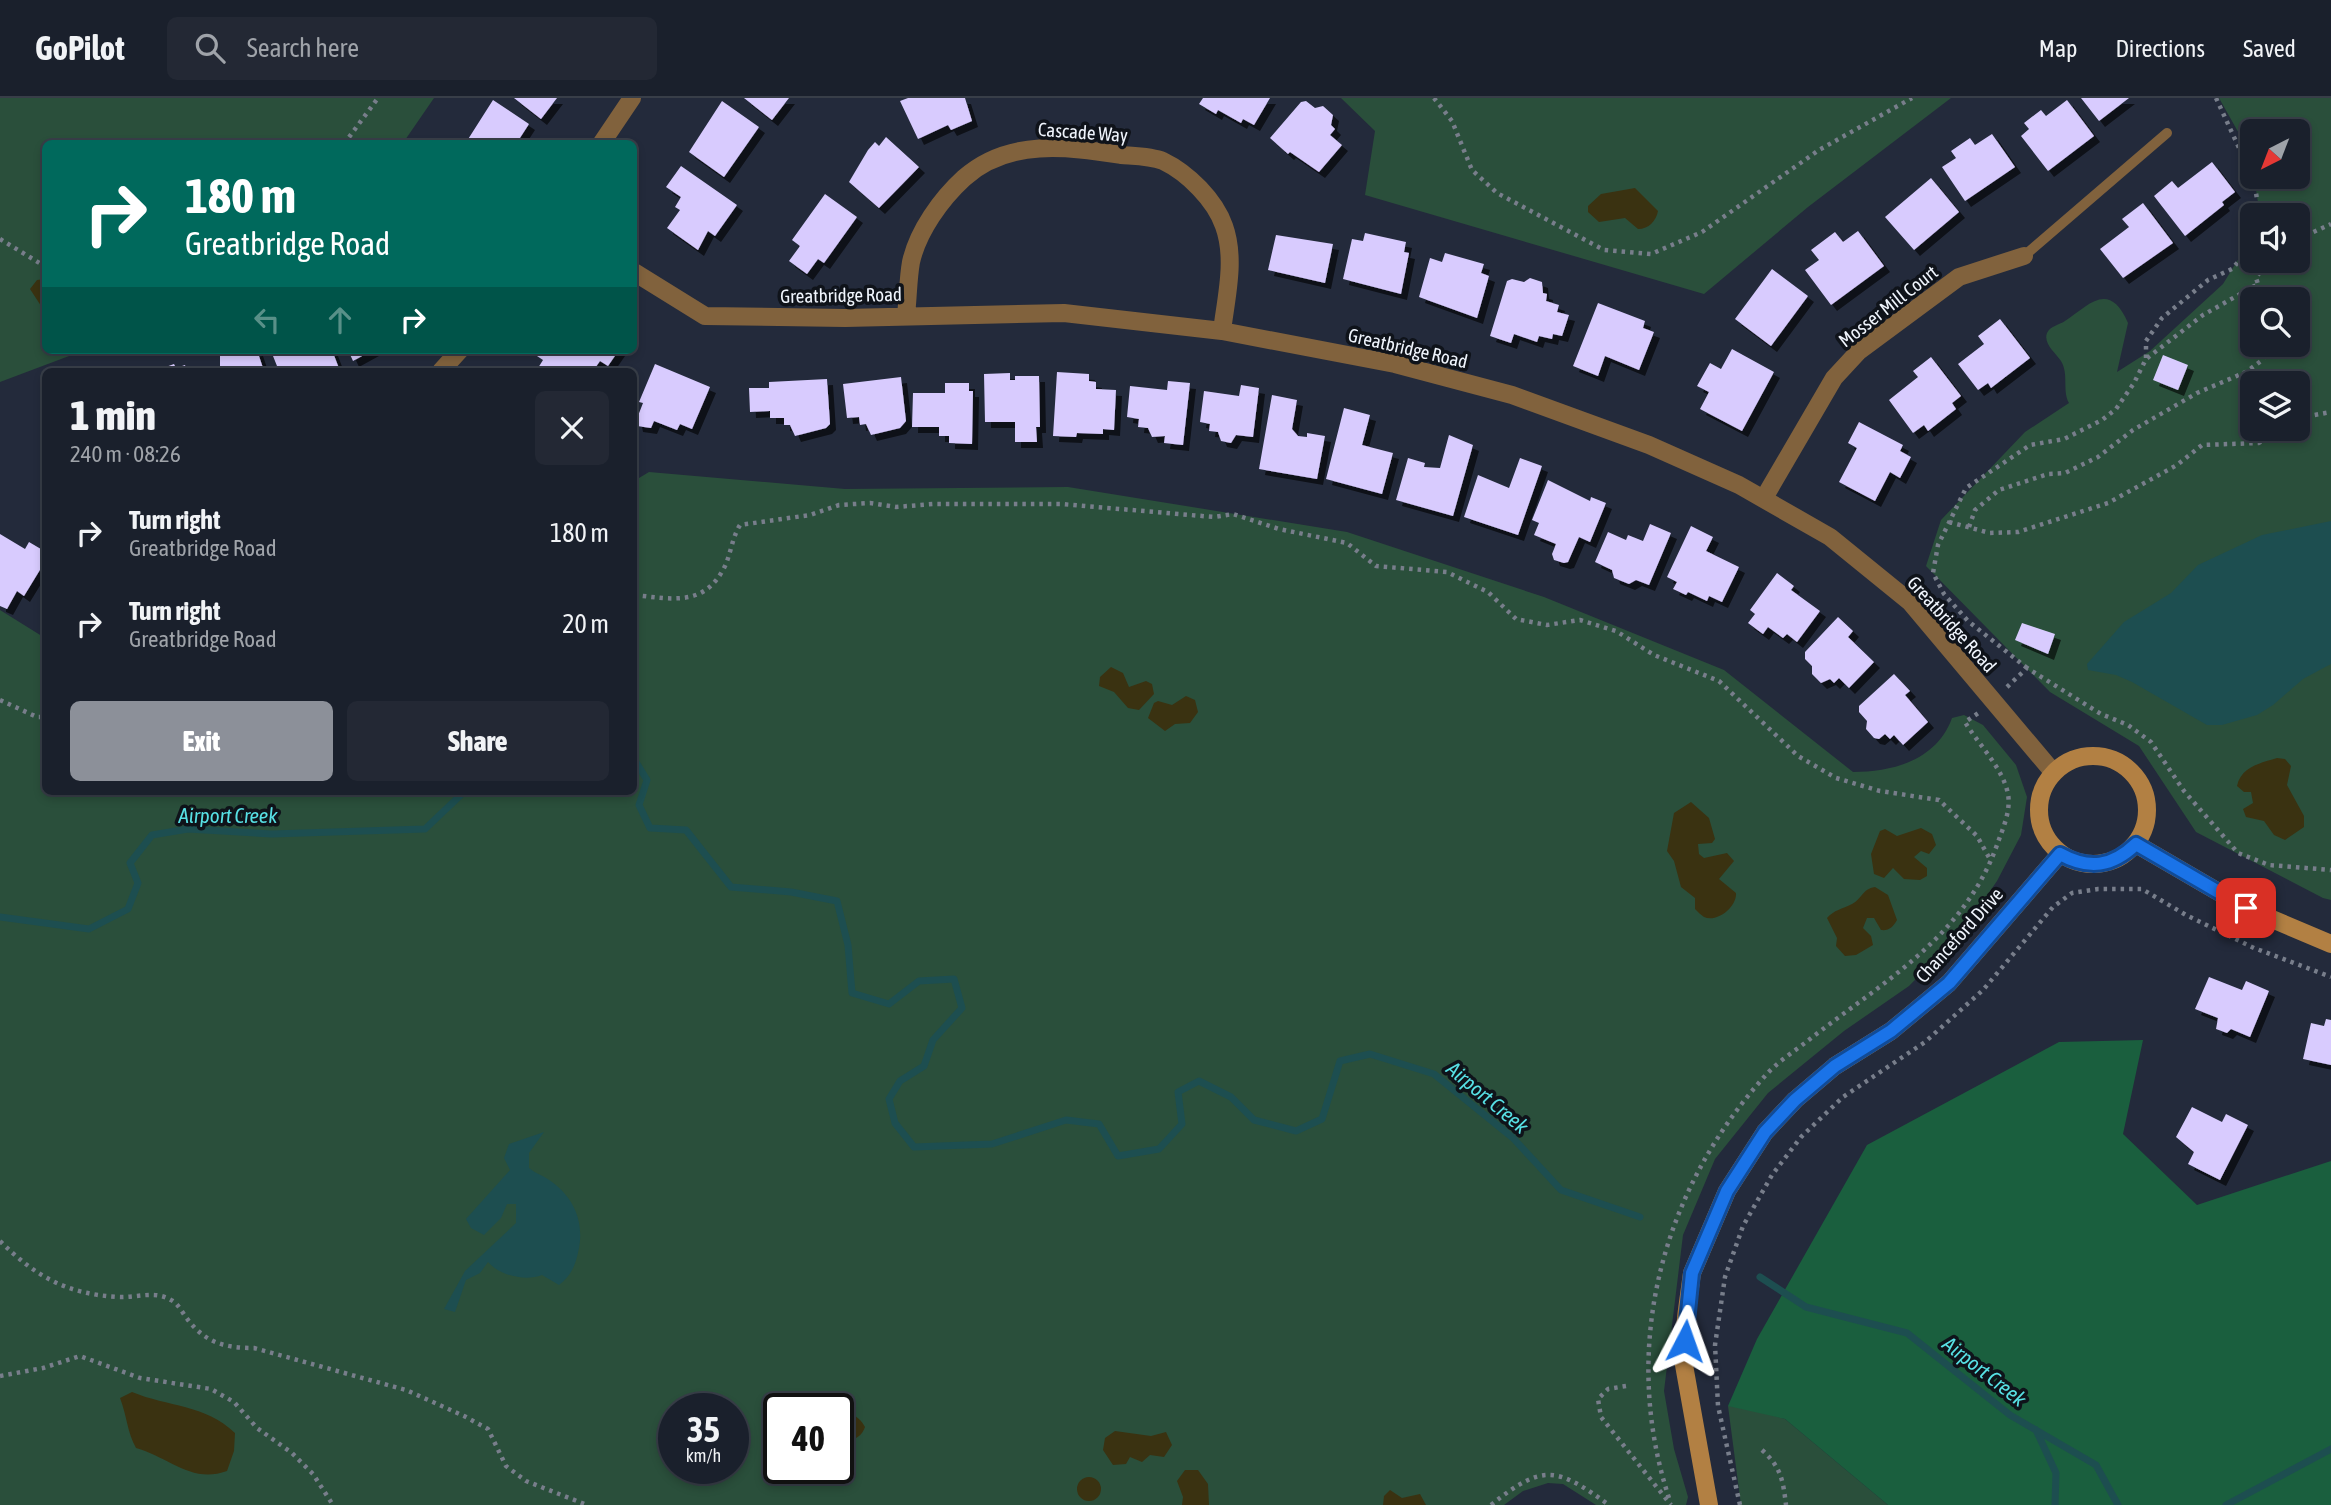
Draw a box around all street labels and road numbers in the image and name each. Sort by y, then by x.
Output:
street label: Cascade Way [1037,118,1129,146]
street label: Mosser Mill Court [1834,261,1942,351]
street label: Greatbridge Road [780,283,902,307]
street label: Greatbridge Road [1346,324,1470,372]
street label: Greatbridge Road [1903,571,2001,677]
street label: Chanceford Drive [1911,883,2007,987]

